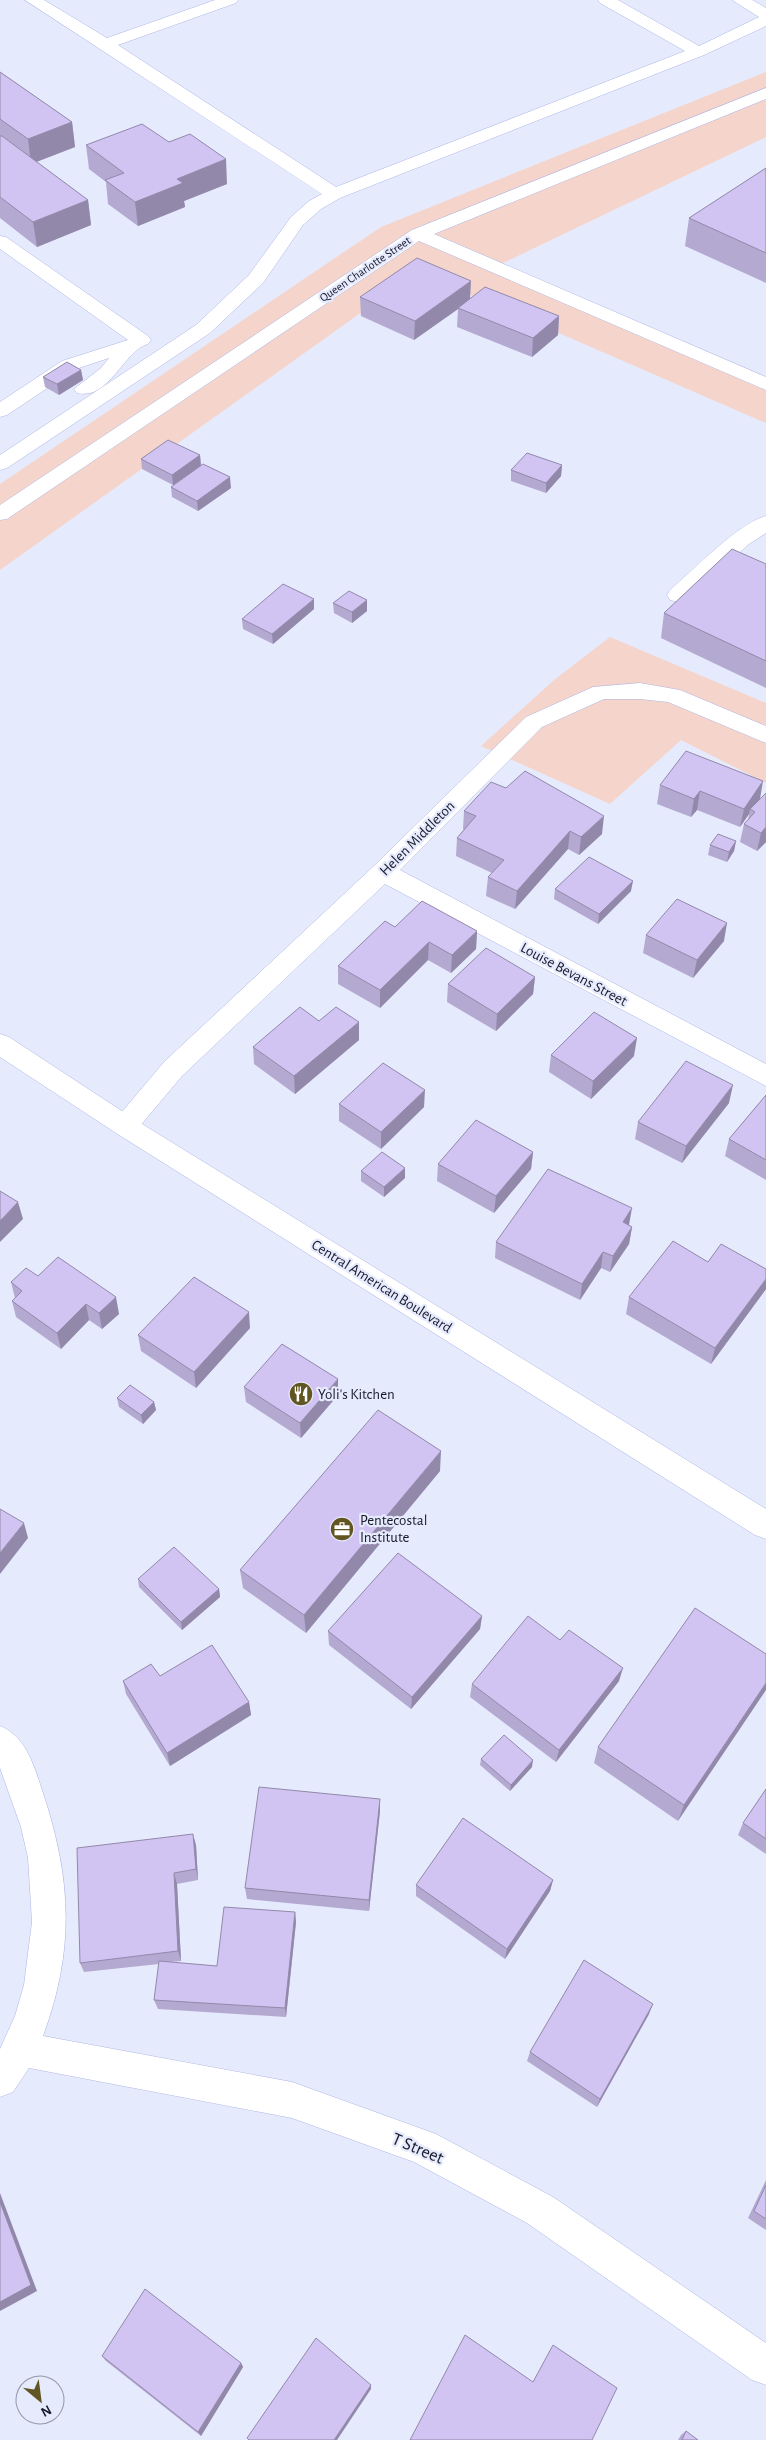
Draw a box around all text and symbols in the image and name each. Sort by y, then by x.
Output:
street label: Queen Charlotte Street [317,234,413,305]
street label: Helen Middleton [377,798,458,879]
street label: Louise Bevans Street [518,940,630,1009]
street label: Central American Boulevard [309,1237,455,1336]
restaurant icon: Yoli's Kitchen [288,1381,314,1407]
place label: Yoli's Kitchen [318,1387,395,1402]
place label: Pentecostal Institute [360,1513,427,1545]
office icon: Pentecostal Institute [329,1516,355,1542]
street label: T Street [389,2130,446,2168]
north arrow [15,2375,65,2425]
text: N [38,2402,53,2419]

